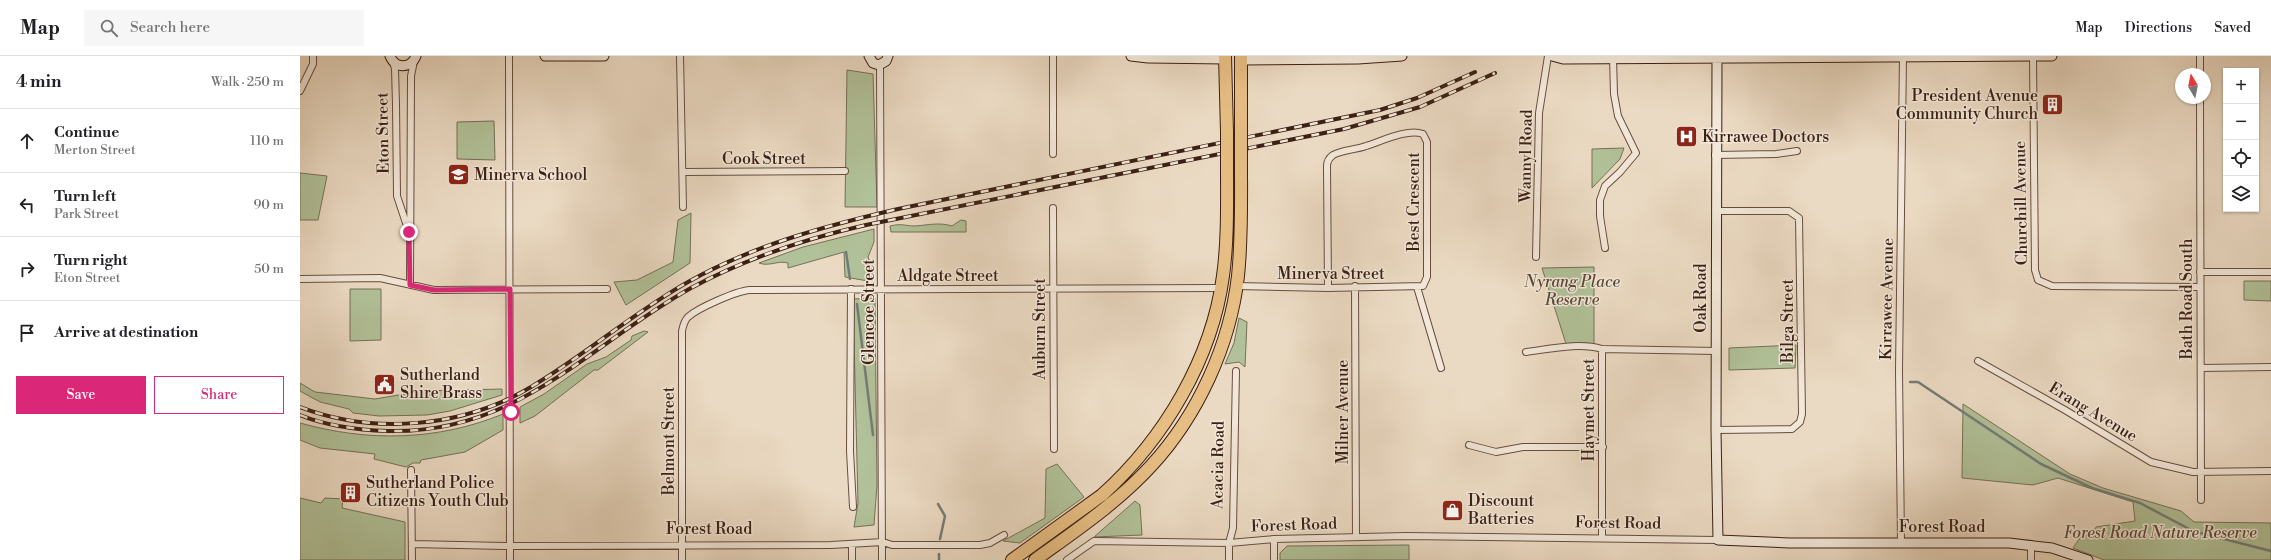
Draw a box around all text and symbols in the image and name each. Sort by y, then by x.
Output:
search box [84,10,364,46]
text: Map [20,16,60,40]
icon: search [98,17,120,39]
text: Search here [130,18,210,37]
text: Map [2075,19,2103,37]
text: Directions [2125,19,2192,37]
text: Saved [2214,19,2251,37]
north arrow [2175,68,2211,104]
map controls [2223,68,2259,212]
button: + [2223,68,2259,104]
text: 4 min [16,71,61,93]
text: Walk · 250 m [211,74,284,90]
place label: President Avenue Community Church [1896,86,2038,124]
street label: Eton Street [372,92,394,174]
building icon: President Avenue Community Church [2040,92,2066,118]
button: − [2223,104,2259,140]
street label: Wannyl Road [1515,109,1537,204]
text: Continue [54,123,119,142]
hospital icon: Kirrawee Doctors [1673,124,1699,150]
place label: Kirrawee Doctors [1702,127,1829,147]
icon: ahead [16,130,38,152]
text: 110 m [250,133,284,149]
button: locate [2223,140,2259,176]
street label: Churchill Avenue [2010,141,2032,265]
text: Merton Street [54,142,136,158]
street label: Cook Street [722,149,806,169]
street label: Best Crescent [1404,152,1424,253]
school or university icon: Minerva School [446,162,472,188]
place label: Minerva School [474,165,588,185]
button: layers [2223,176,2259,212]
text: Turn left [54,187,116,206]
icon: left [16,194,38,216]
text: 90 m [253,197,284,213]
text: Park Street [54,206,119,222]
route end [400,223,418,241]
street label: Kirrawee Avenue [1876,238,1898,360]
street label: Bath Road South [2177,238,2197,361]
text: Turn right [54,251,128,270]
icon: right [16,258,38,280]
street label: Glencoe Street [859,259,879,365]
text: 50 m [254,261,284,277]
street label: Oak Road [1691,263,1711,333]
street label: Minerva Street [1277,264,1385,284]
street label: Aldgate Street [896,266,999,286]
text: Eton Street [54,270,120,286]
park label: Nyrang Place Reserve [1523,272,1620,310]
street label: Auburn Street [1030,278,1050,381]
street label: Bilga Street [1778,278,1798,364]
icon: arrive [16,322,38,344]
text: Arrive at destination [54,323,198,342]
street label: Haymet Street [1579,358,1599,462]
street label: Milner Avenue [1333,360,1353,464]
place label: Sutherland Shire Brass [400,365,482,403]
public building icon: Sutherland Shire Brass [372,371,398,397]
button: Save [16,376,146,414]
button: Share [154,376,284,414]
street label: Erang Avenue [2045,378,2141,446]
street label: Belmont Street [659,386,679,497]
route start [502,403,520,421]
street label: Acacia Road [1207,421,1229,510]
place label: Sutherland Police Citizens Youth Club [366,473,509,511]
building icon: Sutherland Police Citizens Youth Club [337,479,363,505]
place label: Discount Batteries [1467,491,1534,529]
shop icon: Discount Batteries [1439,497,1465,523]
street label: Forest Road [1575,512,1661,534]
street label: Forest Road [1250,513,1338,537]
street label: Forest Road [1899,517,1985,537]
street label: Forest Road [666,519,752,539]
park label: Forest Road Nature Reserve [2063,523,2257,543]

